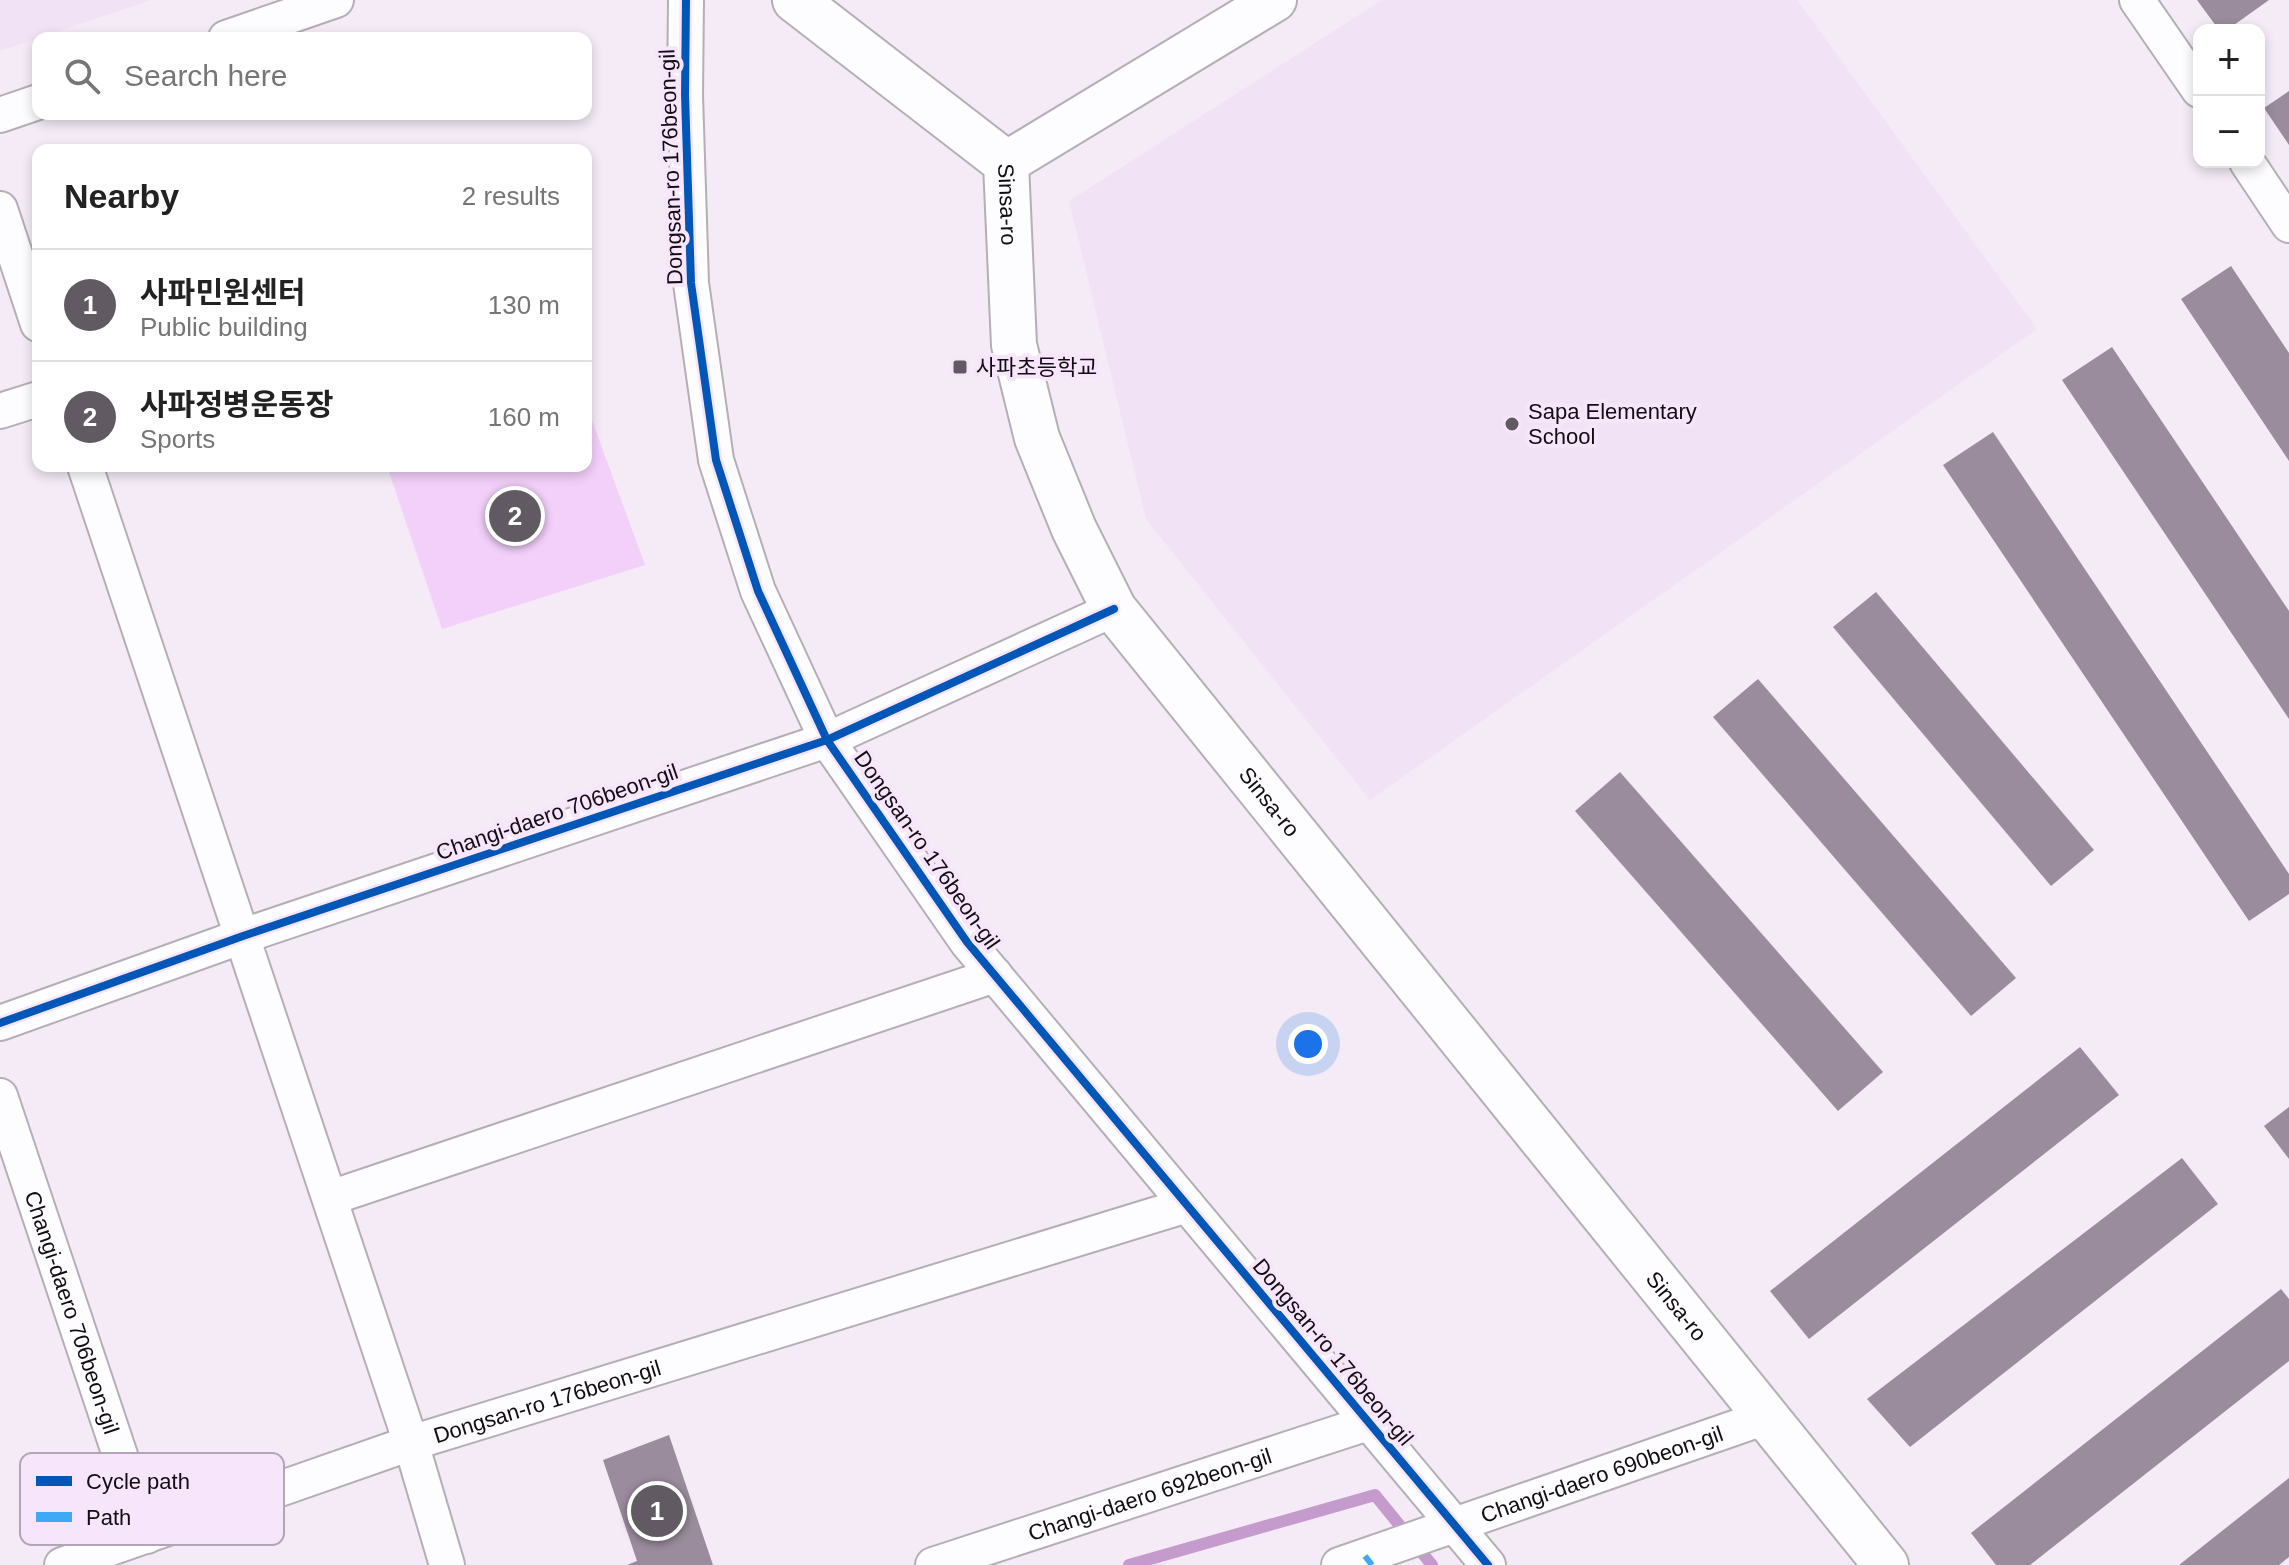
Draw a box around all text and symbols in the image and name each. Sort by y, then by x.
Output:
map controls [2193,24,2265,168]
button: + [2193,24,2265,96]
search box [32,32,592,120]
street label: Dongsan-ro 176beon-gil [654,49,688,285]
icon: search [60,54,104,98]
text: Search here [124,59,287,92]
button: − [2193,96,2265,168]
street label: Sinsa-ro [994,163,1022,246]
text: Nearby [64,177,179,215]
text: 2 results [462,181,560,211]
text: 사파민원센터 [140,276,306,309]
text: 1 [83,290,97,320]
text: 130 m [488,290,560,320]
text: Public building [140,312,308,342]
place label: 사파초등학교 [976,355,1097,380]
marker: 사파초등학교 [951,358,969,376]
text: 사파정병운동장 [140,388,333,421]
place label: Sapa Elementary School [1528,399,1697,449]
text: 2 [83,402,97,432]
text: 160 m [488,402,560,432]
marker: Sapa Elementary School [1503,415,1521,433]
text: Sports [140,424,215,454]
pin: 2 [489,486,541,546]
street label: Dongsan-ro 176beon-gil [849,746,1005,954]
street label: Changi-daero 706beon-gil [433,759,681,865]
street label: Sinsa-ro [1234,762,1305,841]
your location [1288,1024,1328,1064]
street label: Changi-daero 706beon-gil [20,1188,124,1437]
street label: Dongsan-ro 176beon-gil [1248,1254,1418,1450]
street label: Sinsa-ro [1641,1266,1712,1346]
street label: Dongsan-ro 176beon-gil [430,1355,664,1448]
street label: Changi-daero 690beon-gil [1477,1420,1726,1527]
street label: Changi-daero 692beon-gil [1025,1443,1275,1546]
legend [20,1453,284,1545]
text: Cycle path [86,1469,190,1494]
pin: 1 [631,1481,683,1541]
text: Path [86,1505,131,1530]

